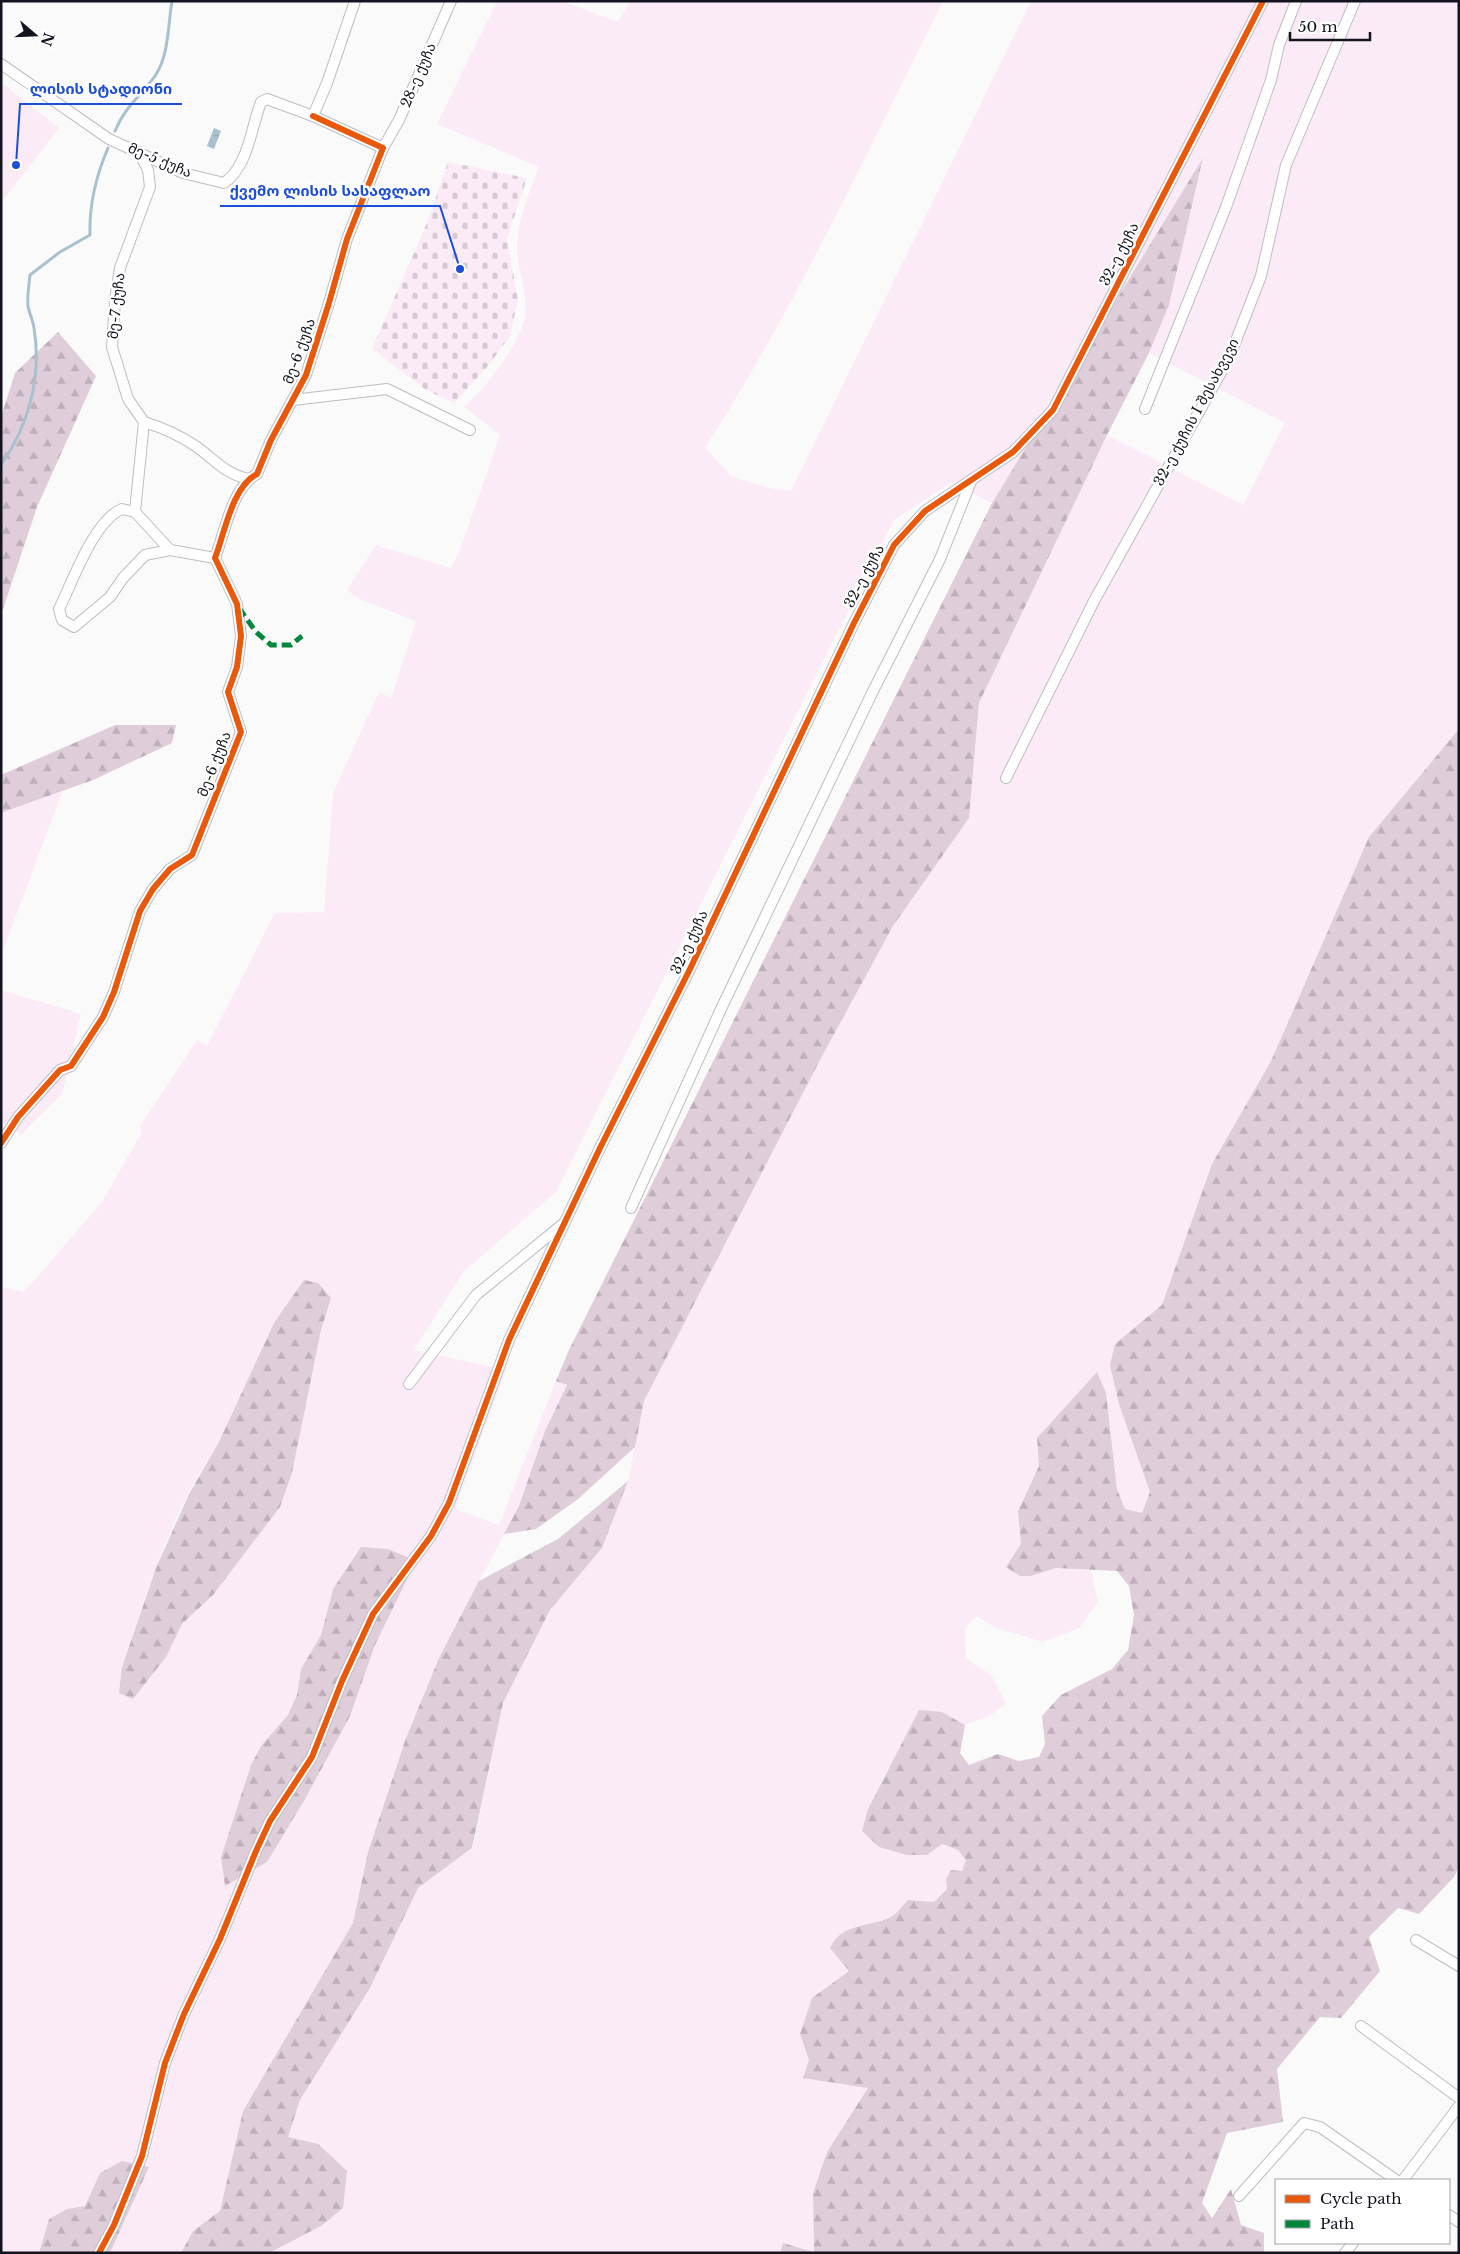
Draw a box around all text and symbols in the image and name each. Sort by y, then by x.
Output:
north arrow [10,10,60,60]
scale bar [1290,10,1370,42]
text: 50 m [1298,17,1338,36]
text: N [37,30,58,48]
street label: 28-ე ქუჩა [396,40,440,110]
callout: ლისის სტადიონი [20,74,182,104]
text: ლისის სტადიონი [30,79,172,98]
street label: მე-5 ქუჩა [125,139,195,181]
callout: ქვემო ლისის სასაფლაო [220,176,440,206]
text: ქვემო ლისის სასაფლაო [230,181,430,200]
street label: 32-ე ქუჩა [1095,219,1143,289]
street label: მე-7 ქუჩა [104,272,128,340]
street label: მე-6 ქუჩა [279,316,319,386]
street label: 32-ე ქუჩის I შესახვევი [1149,335,1243,489]
street label: 32-ე ქუჩა [840,541,888,611]
street label: მე-6 ქუჩა [193,729,235,799]
street label: 32-ე ქუჩა [666,907,712,977]
legend [1275,2179,1450,2244]
text: Cycle path [1320,2189,1402,2208]
text: Path [1320,2214,1354,2233]

